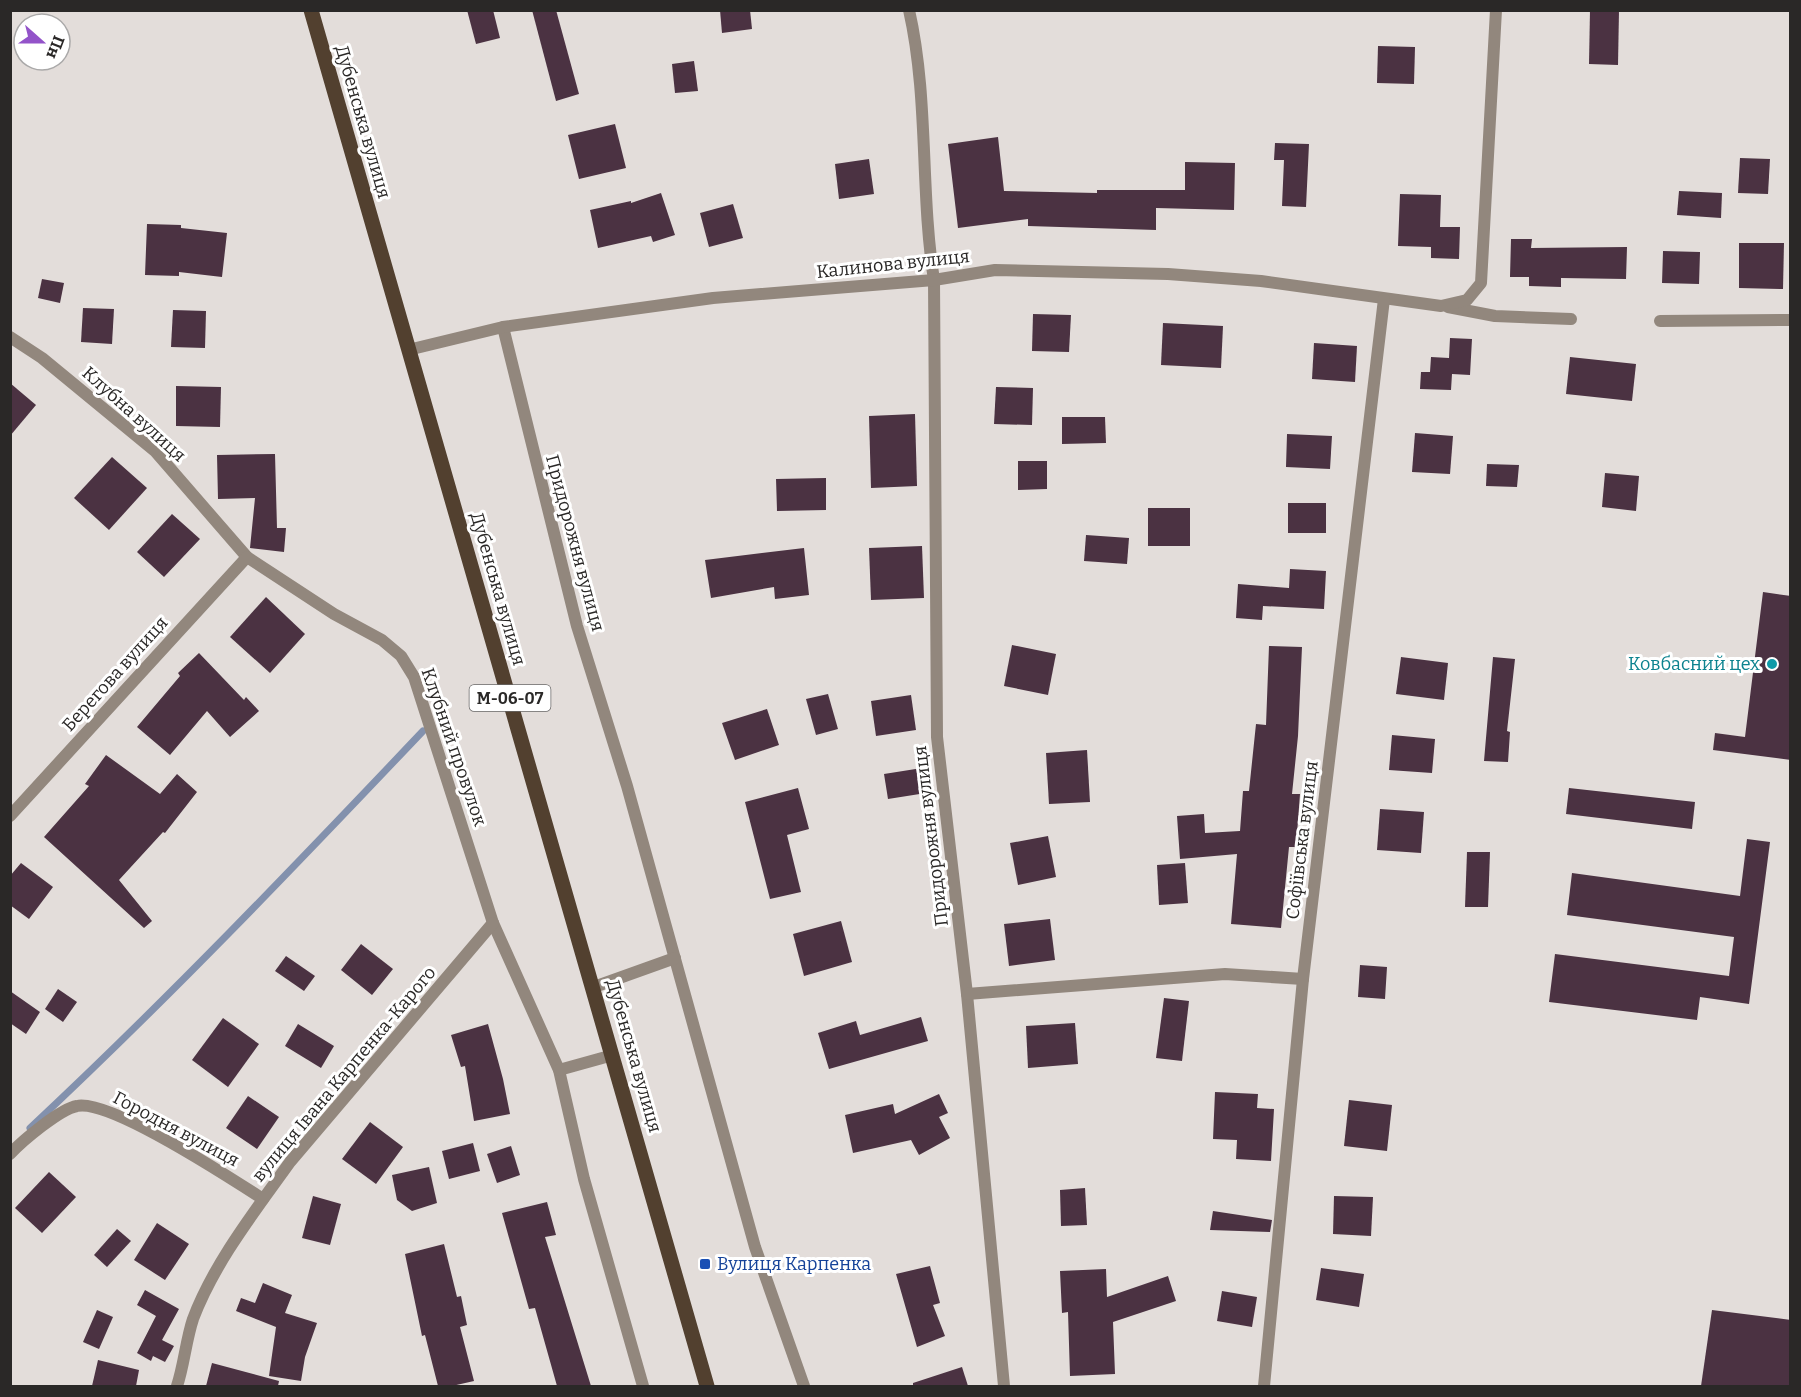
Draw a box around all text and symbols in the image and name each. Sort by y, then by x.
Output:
north arrow [12,12,72,72]
text: Пн [42,33,69,62]
street label: Дубенська вулиця [331,43,395,201]
street label: Калинова вулиця [815,245,971,283]
street label: Клубна вулиця [78,362,190,466]
street label: Придорожня вулиця [541,452,609,634]
street label: Дубенська вулиця [466,510,530,668]
street label: Берегова вулиця [58,612,172,736]
place label: Ковбасний цех [1628,653,1760,675]
marker: Ковбасний цех [1765,657,1779,671]
street label: Клубний провулок [417,665,492,829]
road number: М-06-07 [470,685,550,711]
street label: Придорожня вулиця [909,744,953,927]
street label: Софіївська вулиця [1281,759,1323,920]
street label: вулиця Івана Карпенка-Карого [247,962,441,1186]
street label: Дубенська вулиця [602,977,666,1135]
street label: Городня вулиця [109,1087,243,1171]
place label: Вулиця Карпенка [717,1253,871,1275]
marker: Вулиця Карпенка [698,1257,712,1271]

